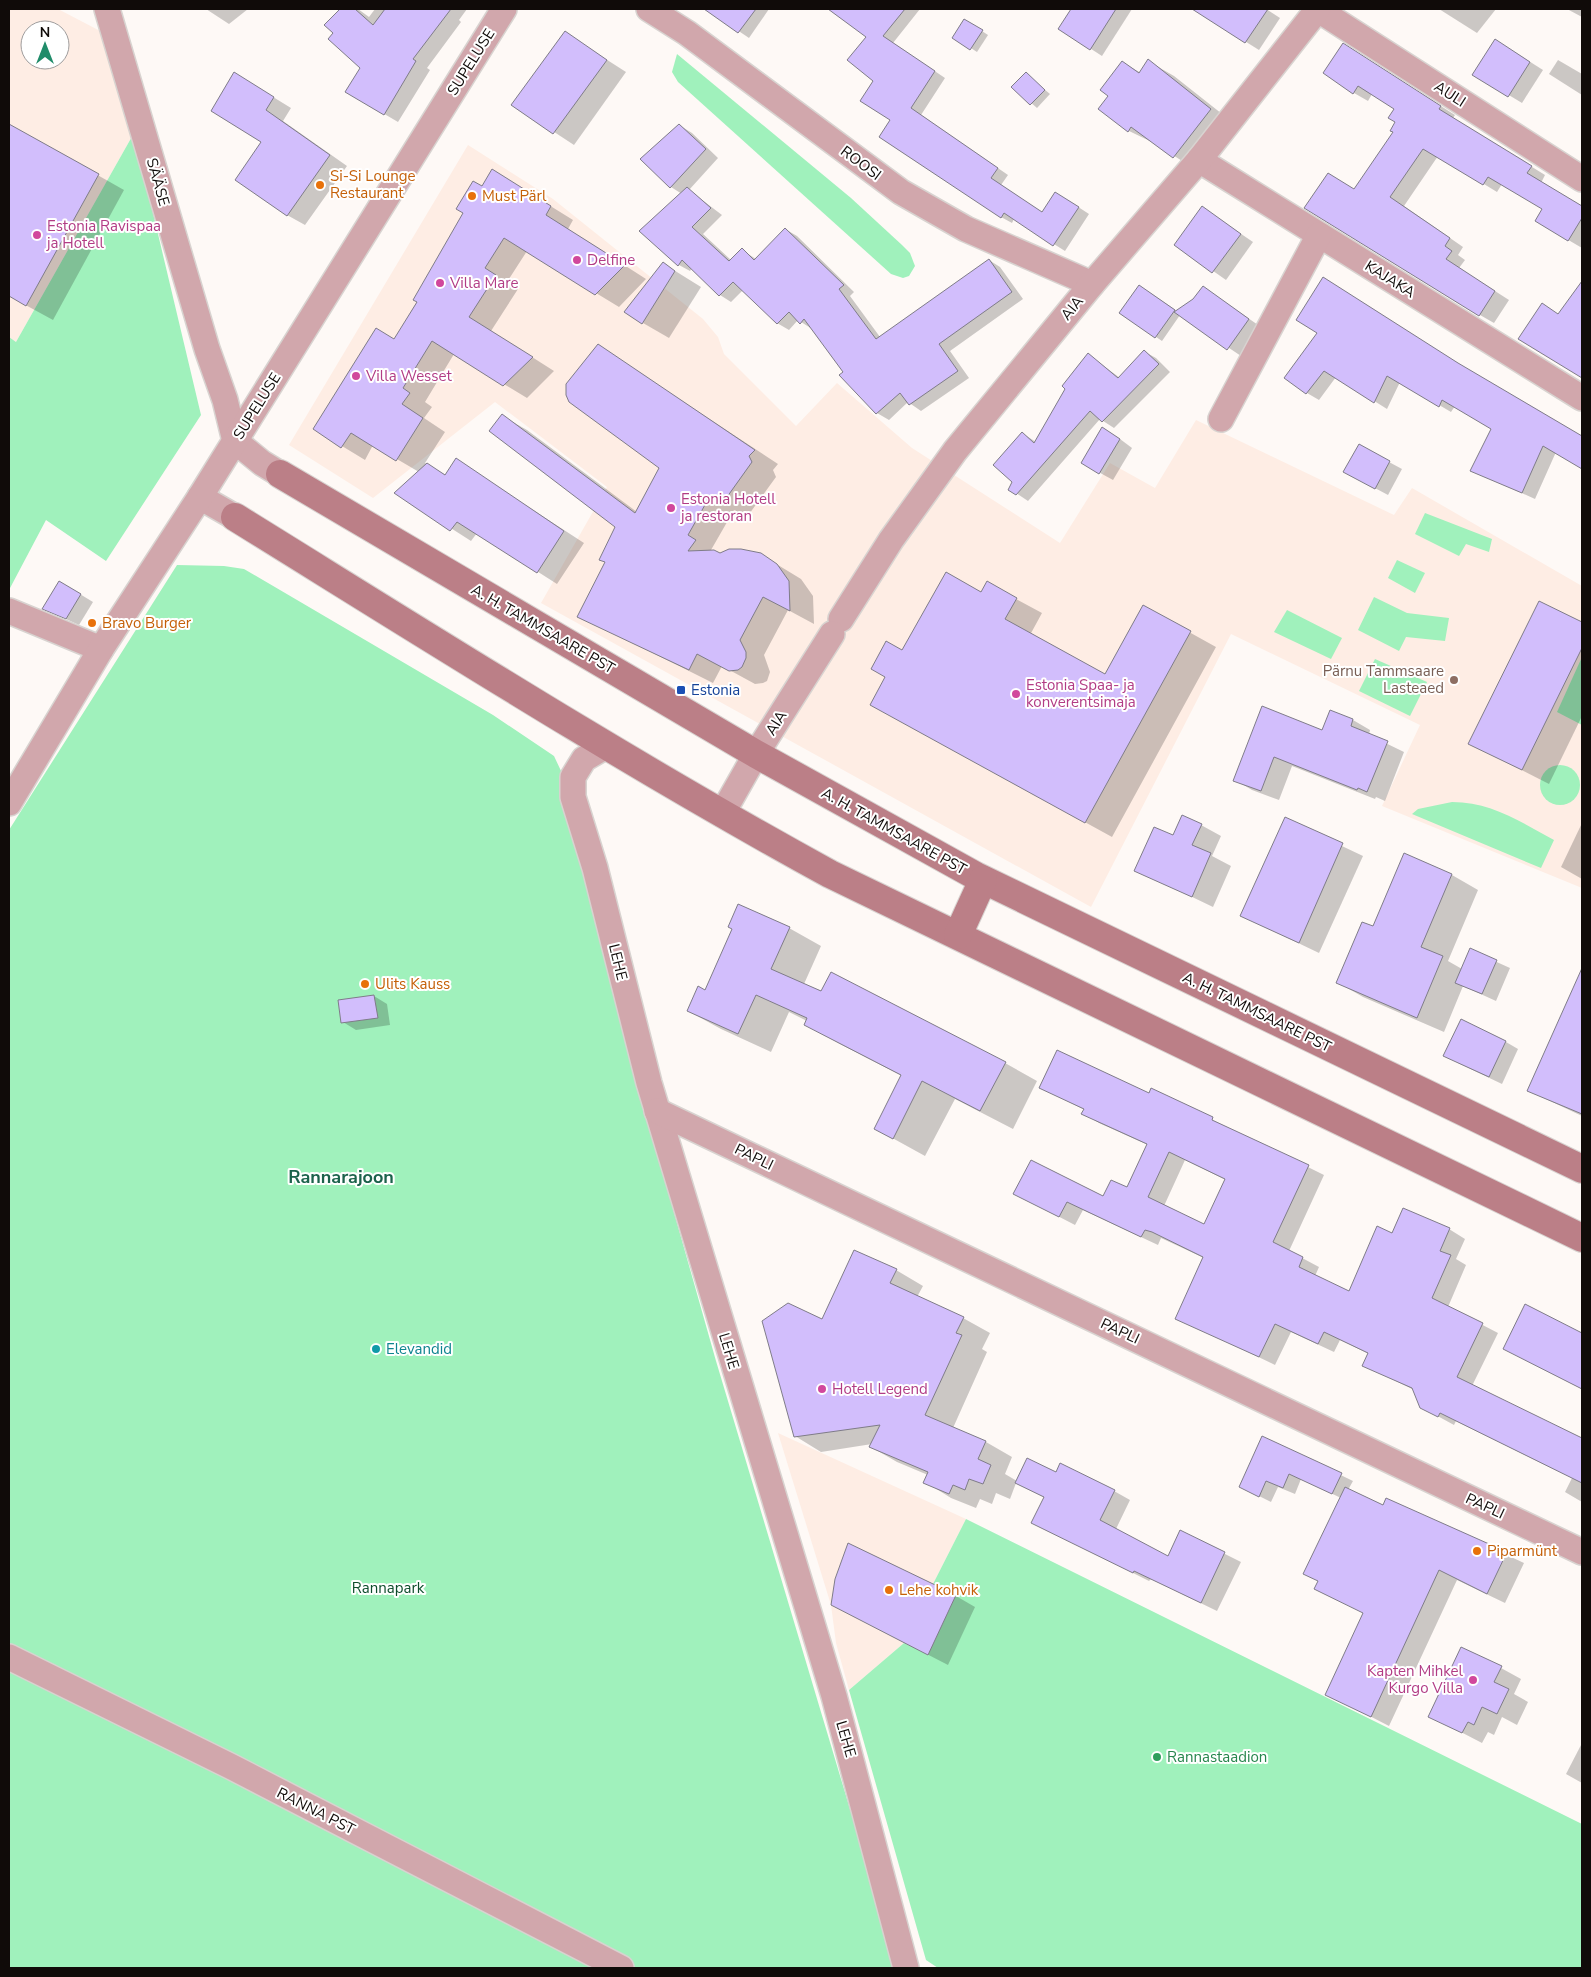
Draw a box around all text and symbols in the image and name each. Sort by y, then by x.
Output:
north arrow [20,20,70,70]
text: N [40,23,50,42]
street label: SUPELUSE [443,25,499,99]
street label: AULI [1430,76,1470,112]
street label: ROOSI [837,141,885,185]
street label: SÄÄSE [142,156,174,208]
place label: Si-Si Lounge Restaurant [330,166,415,203]
marker: Si-Si Lounge Restaurant [314,179,326,191]
place label: Must Pärl [482,186,547,206]
marker: Must Pärl [466,190,478,202]
place label: Estonia Ravispaa ja Hotell [46,216,161,253]
marker: Estonia Ravispaa ja Hotell [31,229,43,241]
place label: Delfine [587,250,635,270]
marker: Delfine [571,254,583,266]
street label: KAJAKA [1361,256,1419,302]
place label: Villa Mare [449,273,519,293]
marker: Villa Mare [434,277,446,289]
street label: AIA [1056,292,1088,324]
place label: Villa Wesset [365,366,453,386]
street label: SUPELUSE [229,369,285,443]
marker: Villa Wesset [350,370,362,382]
place label: Estonia Hotell ja restoran [680,489,776,526]
marker: Estonia Hotell ja restoran [665,502,677,514]
street label: A. H. TAMMSAARE PST [467,580,619,678]
place label: Bravo Burger [102,613,192,633]
marker: Bravo Burger [86,617,98,629]
place label: Pärnu Tammsaare Lasteaed [1323,661,1444,698]
marker: Pärnu Tammsaare Lasteaed [1448,674,1460,686]
place label: Estonia Spaa- ja konverentsimaja [1026,675,1136,712]
place label: Estonia [691,680,740,700]
marker: Estonia [675,684,687,696]
marker: Estonia Spaa- ja konverentsimaja [1010,688,1022,700]
street label: AIA [761,707,791,739]
street label: A. H. TAMMSAARE PST [818,783,970,879]
street label: LEHE [604,942,632,982]
street label: A. H. TAMMSAARE PST [1179,967,1335,1057]
place label: Ulits Kauss [375,974,450,994]
marker: Ulits Kauss [359,978,371,990]
street label: PAPLI [731,1139,777,1175]
district label: Rannarajoon [288,1165,394,1189]
street label: PAPLI [1097,1313,1143,1349]
street label: LEHE [714,1330,744,1372]
place label: Elevandid [386,1339,452,1359]
marker: Elevandid [370,1343,382,1355]
place label: Hotell Legend [832,1379,928,1399]
marker: Hotell Legend [816,1383,828,1395]
street label: PAPLI [1462,1488,1508,1524]
place label: Piparmünt [1487,1541,1558,1561]
marker: Piparmünt [1471,1545,1483,1557]
park label: Rannapark [352,1578,425,1598]
place label: Lehe kohvik [899,1580,979,1600]
marker: Lehe kohvik [883,1584,895,1596]
place label: Kapten Mihkel Kurgo Villa [1367,1661,1464,1698]
marker: Kapten Mihkel Kurgo Villa [1467,1674,1479,1686]
street label: LEHE [831,1718,861,1760]
place label: Rannastaadion [1167,1747,1267,1767]
marker: Rannastaadion [1151,1751,1163,1763]
street label: RANNA PST [273,1783,359,1839]

